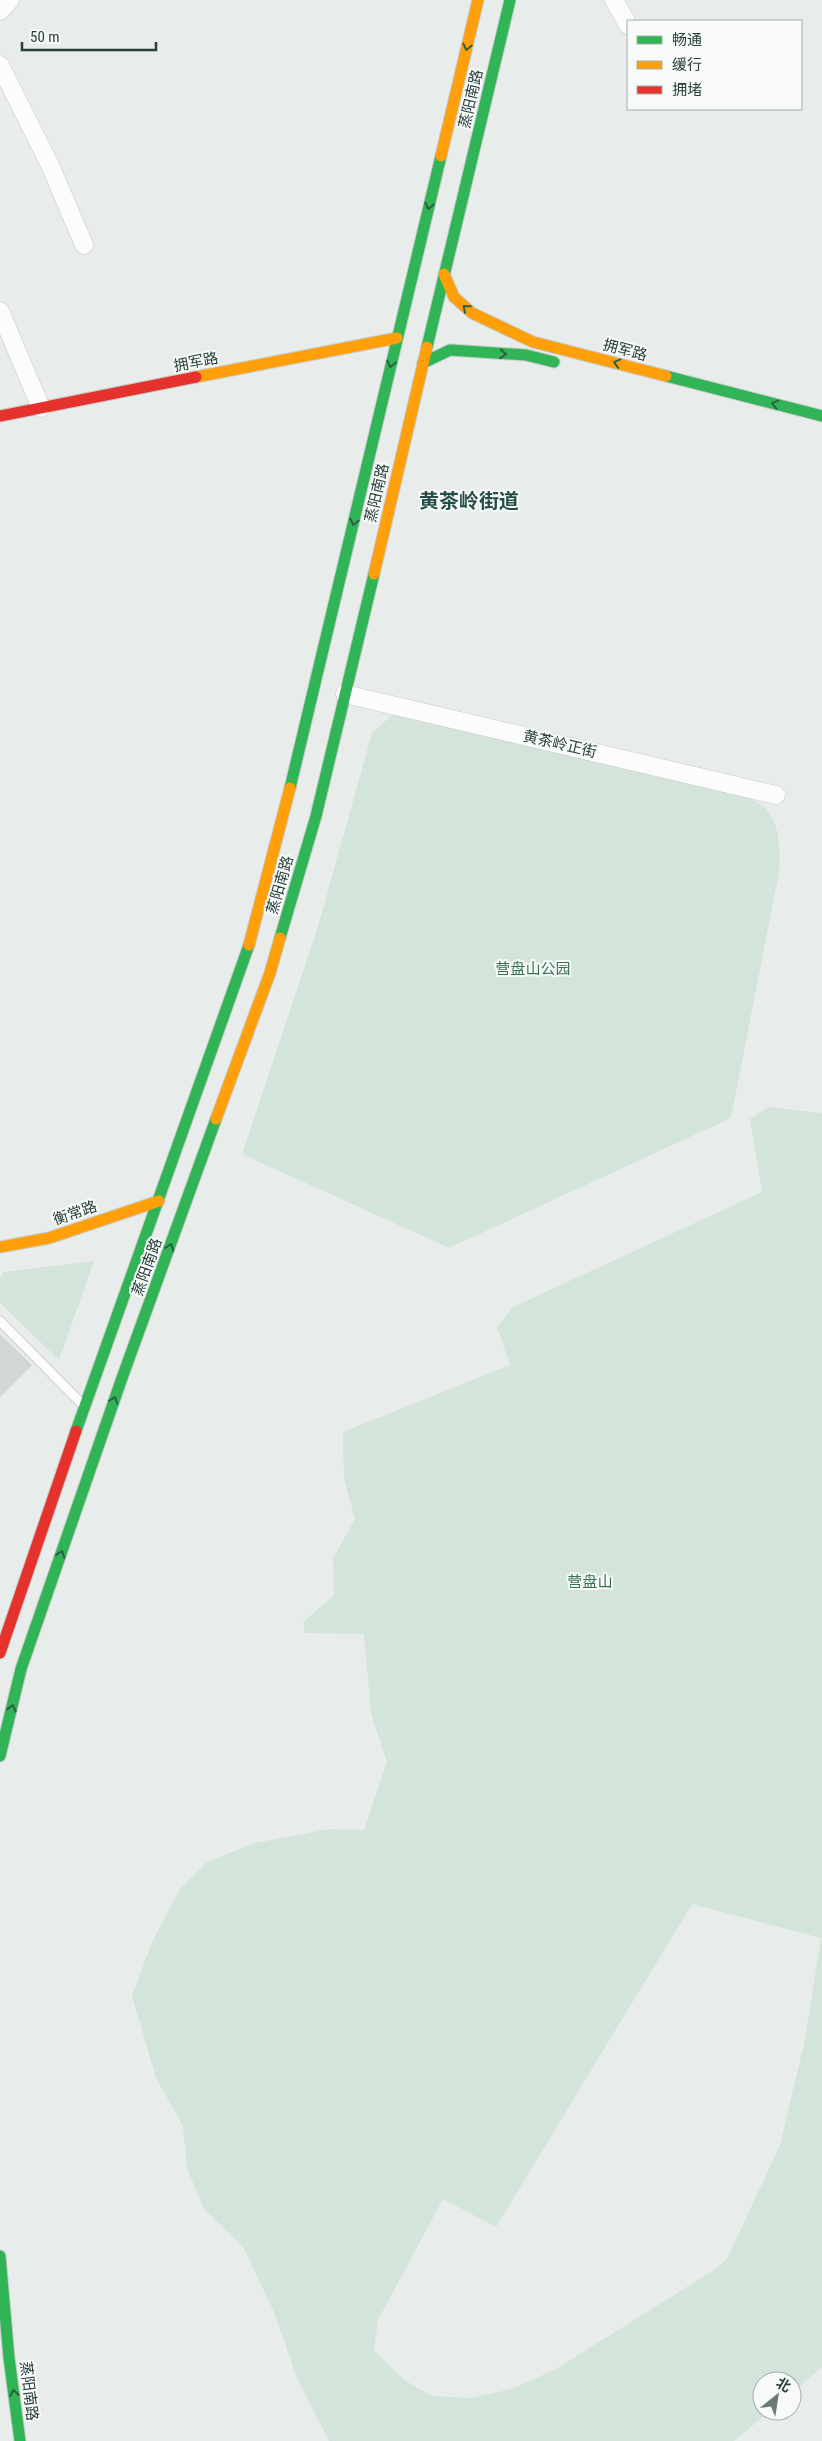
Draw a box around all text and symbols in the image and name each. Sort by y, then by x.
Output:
scale bar [22,20,156,52]
legend [627,20,802,110]
text: 50 m [30,28,60,46]
text: 畅通 [672,31,702,49]
one-way arrow [462,43,473,52]
text: 缓行 [672,56,702,74]
street label: 蒸阳南路 [455,68,487,130]
text: 拥堵 [672,81,702,99]
one-way arrow [424,201,435,210]
one-way arrow [463,305,472,314]
street label: 拥军路 [601,335,649,365]
one-way arrow [500,348,508,359]
street label: 拥军路 [172,349,220,375]
one-way arrow [386,359,397,368]
one-way arrow [614,359,622,369]
one-way arrow [770,399,779,410]
street label: 蒸阳南路 [361,462,393,524]
district label: 黄茶岭街道 [419,489,519,513]
one-way arrow [349,517,360,526]
street label: 黄茶岭正街 [521,727,599,761]
street label: 蒸阳南路 [263,854,297,916]
park label: 营盘山公园 [495,960,571,978]
street label: 衡常路 [51,1197,99,1229]
street label: 蒸阳南路 [128,1236,166,1298]
one-way arrow [164,1243,174,1252]
one-way arrow [108,1396,118,1405]
one-way arrow [55,1550,65,1558]
park label: 营盘山 [567,1573,613,1591]
one-way arrow [6,1704,17,1713]
street label: 蒸阳南路 [16,2360,42,2422]
north arrow [752,2371,802,2421]
text: 北 [773,2374,794,2395]
one-way arrow [9,2388,20,2396]

